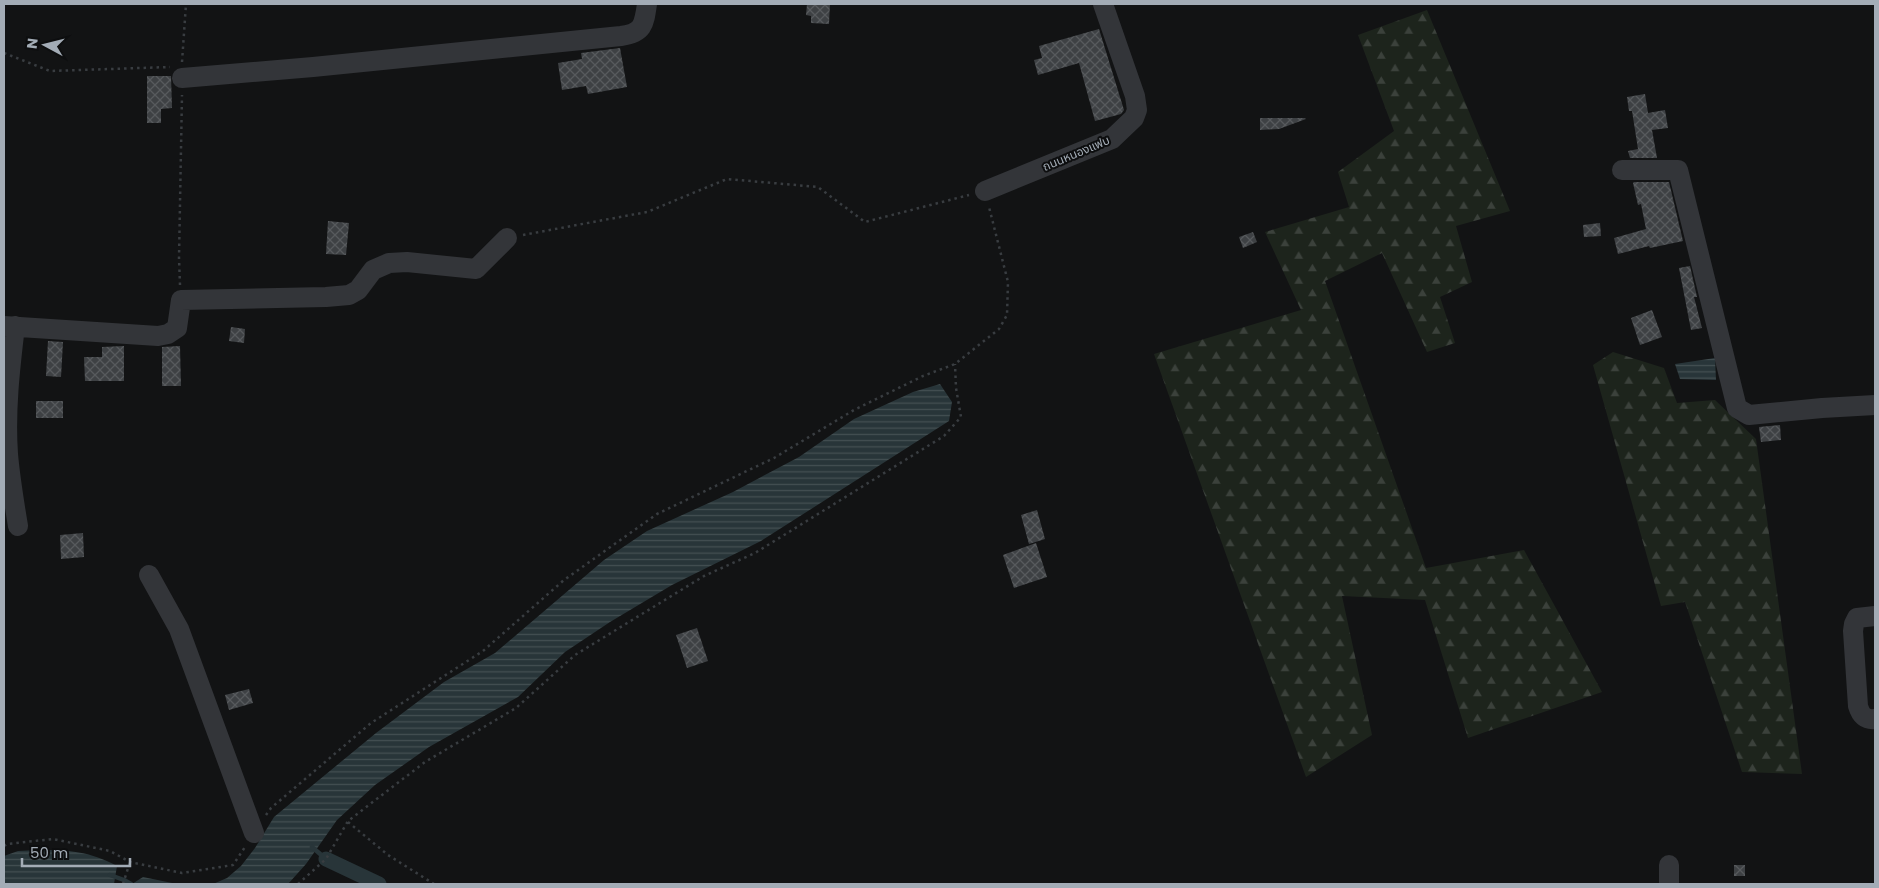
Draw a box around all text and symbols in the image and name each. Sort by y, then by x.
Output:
north arrow [20,20,70,70]
text: N [22,37,43,50]
street label: ถนนหนองแฟบ [1040,131,1112,175]
scale bar [22,836,130,868]
text: 50 m [30,842,68,863]

